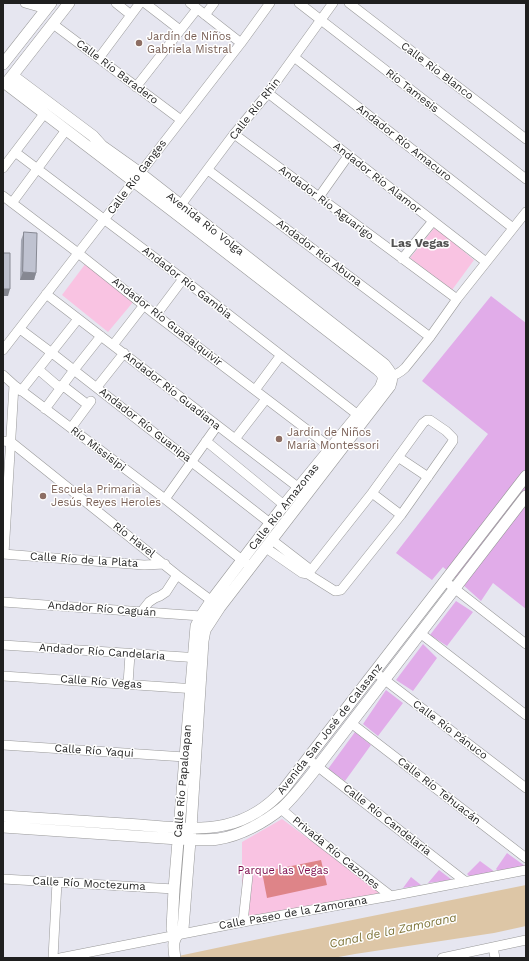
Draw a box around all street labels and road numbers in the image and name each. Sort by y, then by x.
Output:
street label: Calle Río Baradero [73,37,161,107]
street label: Calle Río Blanco [398,39,476,103]
street label: Río Tamesis [383,66,441,116]
street label: Calle Río Rhin [227,75,283,143]
street label: Andador Río Amacuro [354,102,454,184]
street label: Calle Río Ganges [105,137,169,217]
street label: Andador Río Alamor [330,140,424,216]
street label: Andador Río Aguarigo [276,163,376,243]
street label: Avenida Río Volga [164,190,246,258]
street label: Andador Río Abuna [274,217,364,289]
street label: Andador Río Gambia [140,244,234,322]
street label: Andador Río Guadalquivir [109,275,225,369]
street label: Andador Río Guadiana [121,349,223,433]
street label: Andador Río Guanipa [96,385,194,465]
street label: Río Missisipi [68,424,128,474]
street label: Calle Río Amazonas [246,461,322,553]
street label: Río Havel [110,519,158,561]
street label: Calle Río de la Plata [29,550,139,570]
street label: Andador Río Caguán [47,599,157,619]
street label: Andador Río Candelaria [38,641,166,663]
street label: Avenida San José de Calasanz [275,661,385,797]
street label: Calle Río Vegas [60,673,142,691]
street label: Calle Río Pánuco [410,698,490,762]
street label: Calle Río Papaloapan [171,724,195,838]
street label: Calle Río Yaqui [54,742,134,760]
street label: Calle Río Tehuacán [395,754,483,828]
street label: Calle Río Candelaria [340,781,434,859]
street label: Privada Río Cazones [290,814,382,892]
street label: Calle Río Moctezuma [32,874,146,894]
street label: Calle Paseo de la Zamorana [218,893,368,933]

